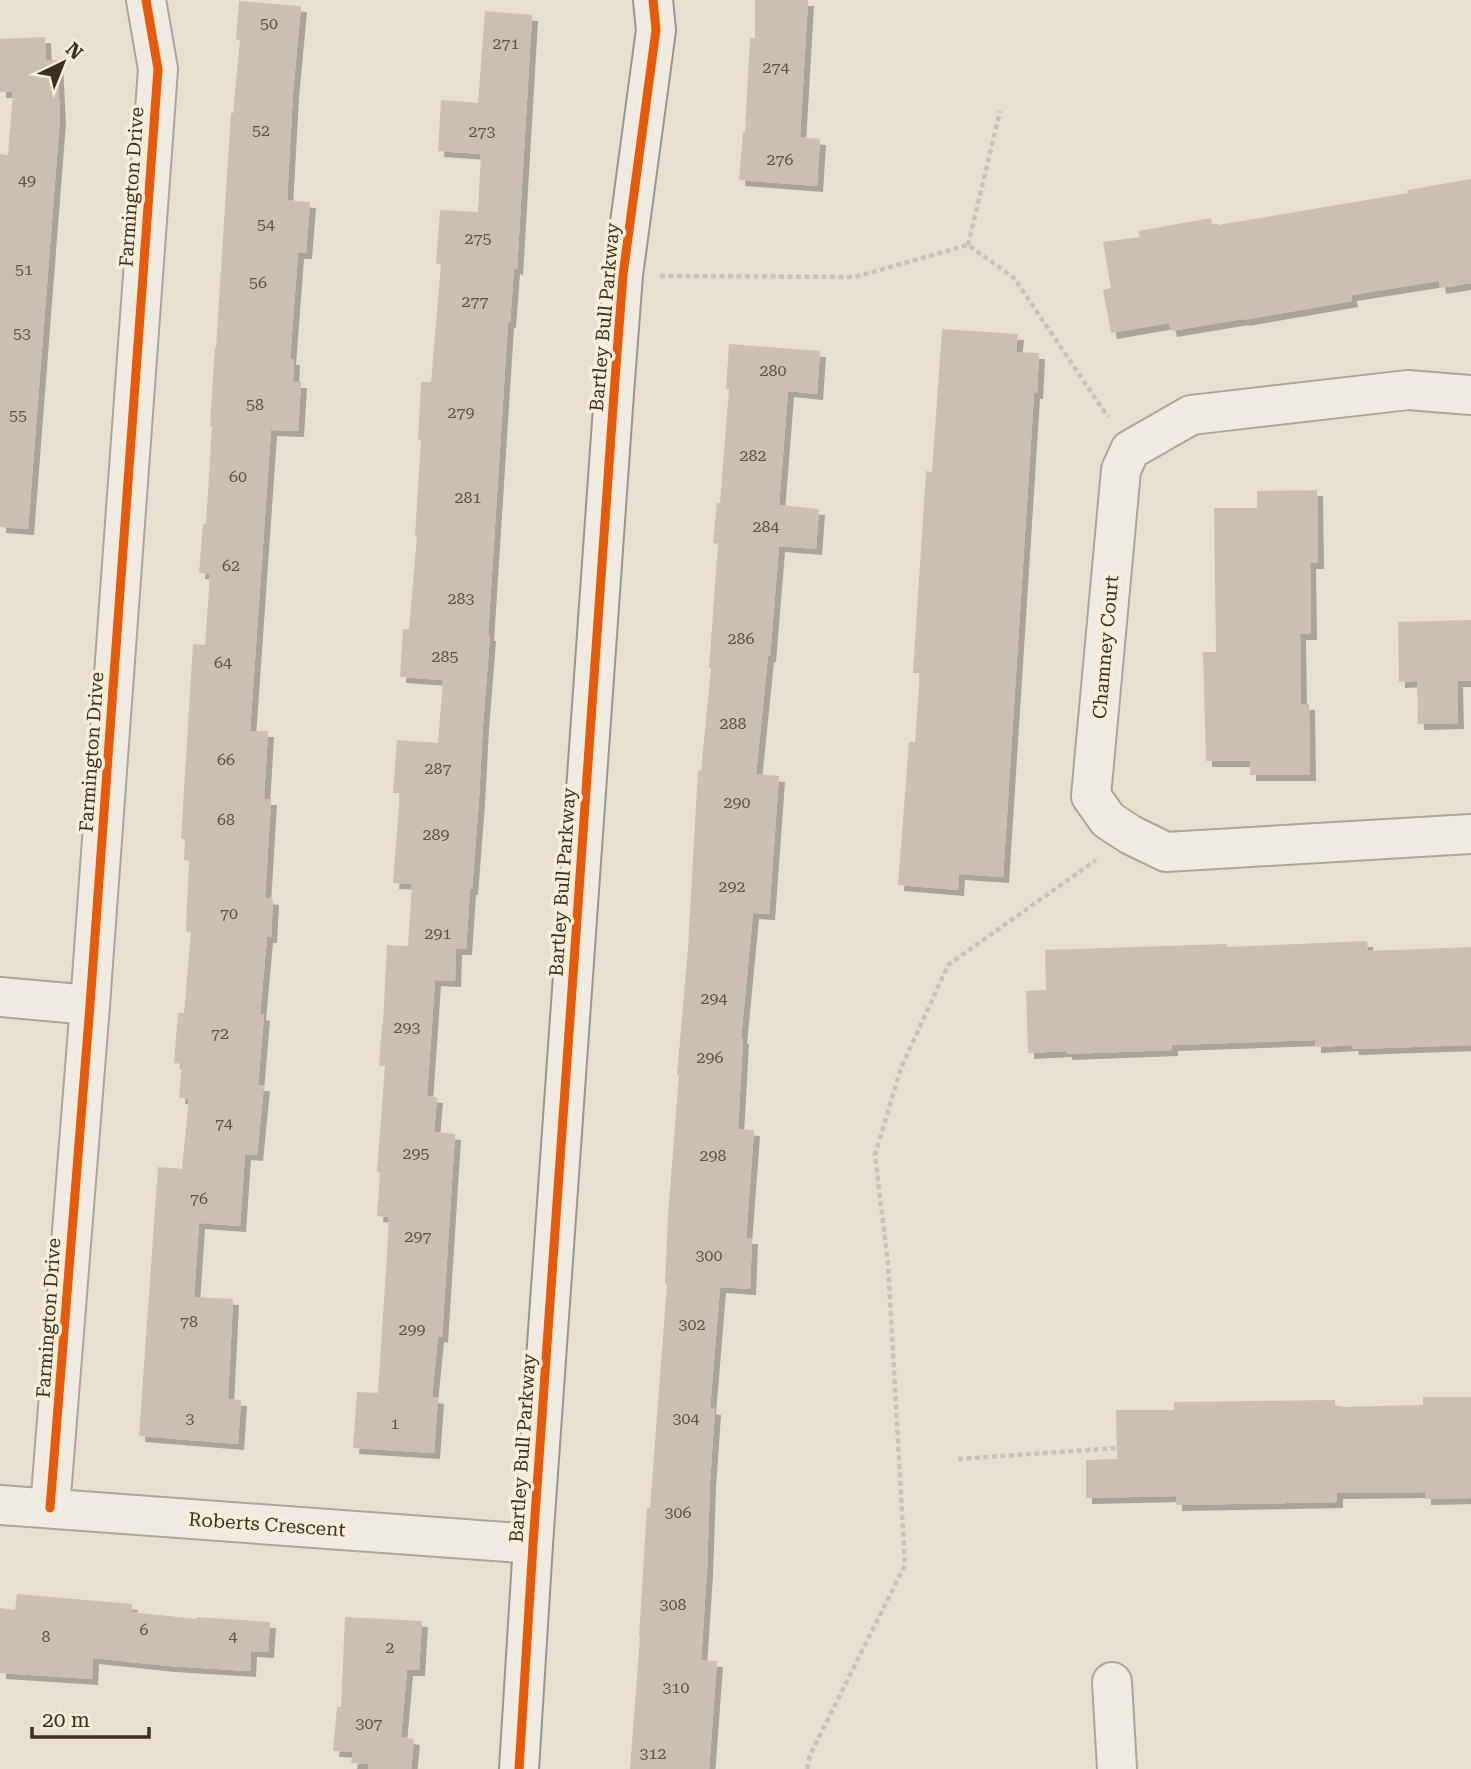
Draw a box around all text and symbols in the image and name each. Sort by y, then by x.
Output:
house number: 50 [260,14,278,33]
north arrow [28,28,98,98]
house number: 271 [493,34,519,53]
text: N [61,38,88,65]
house number: 274 [763,58,789,77]
street label: Farmington Drive [114,106,149,268]
house number: 52 [252,121,270,140]
house number: 273 [469,122,495,141]
house number: 276 [767,150,793,169]
house number: 49 [18,171,36,190]
house number: 54 [257,215,275,234]
street label: Bartley Bull Parkway [585,221,624,412]
house number: 275 [465,229,491,248]
house number: 51 [15,260,33,279]
house number: 56 [249,273,267,292]
house number: 277 [462,292,488,311]
house number: 53 [13,324,31,343]
house number: 280 [760,361,786,380]
house number: 58 [246,395,264,414]
house number: 279 [448,403,474,422]
house number: 55 [9,406,27,425]
house number: 282 [740,446,766,465]
house number: 60 [229,467,247,486]
house number: 281 [455,488,481,507]
house number: 284 [753,517,779,536]
house number: 62 [222,556,240,575]
street label: Chamney Court [1088,574,1123,720]
house number: 283 [448,589,474,608]
house number: 286 [728,629,754,648]
house number: 285 [432,647,458,666]
house number: 64 [214,653,232,672]
street label: Farmington Drive [74,671,109,833]
house number: 288 [720,714,746,733]
house number: 66 [217,750,235,769]
house number: 287 [425,759,451,778]
street label: Bartley Bull Parkway [544,786,581,977]
house number: 290 [724,793,750,812]
house number: 68 [217,810,235,829]
house number: 289 [423,825,449,844]
house number: 292 [719,877,745,896]
house number: 70 [220,904,238,923]
house number: 291 [425,924,451,943]
house number: 294 [701,989,727,1008]
house number: 293 [394,1018,420,1037]
house number: 72 [211,1024,229,1043]
house number: 296 [697,1048,723,1067]
house number: 74 [215,1114,233,1133]
house number: 295 [403,1144,429,1163]
house number: 298 [700,1146,726,1165]
house number: 76 [190,1189,208,1208]
house number: 297 [405,1227,431,1246]
street label: Farmington Drive [31,1237,66,1399]
house number: 300 [696,1246,722,1265]
house number: 78 [180,1312,198,1331]
house number: 302 [679,1315,705,1334]
house number: 299 [399,1320,425,1339]
street label: Bartley Bull Parkway [504,1352,541,1543]
house number: 3 [186,1409,195,1428]
house number: 304 [673,1409,699,1428]
house number: 1 [391,1414,400,1433]
house number: 306 [665,1503,691,1522]
street label: Roberts Crescent [188,1508,346,1541]
house number: 308 [660,1595,686,1614]
house number: 6 [140,1620,149,1639]
house number: 8 [42,1627,51,1646]
house number: 4 [229,1627,238,1646]
house number: 2 [386,1638,395,1657]
house number: 310 [663,1678,689,1697]
scale bar [32,1696,149,1740]
text: 20 m [42,1708,90,1732]
house number: 307 [356,1714,382,1733]
house number: 312 [640,1744,666,1763]

